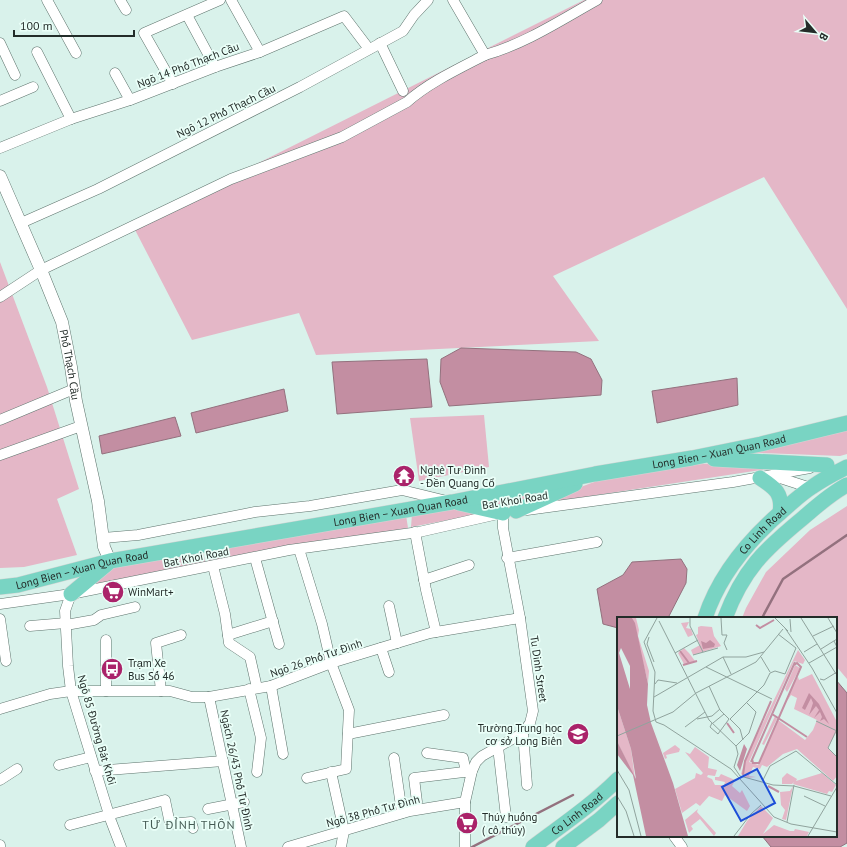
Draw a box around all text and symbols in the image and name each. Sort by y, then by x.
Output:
scale bar [14,12,134,38]
north arrow [795,12,835,52]
text: 100 m [20,18,53,33]
text: B [816,31,832,43]
street label: Ngõ 14 Phố Thạch Cầu [135,39,241,91]
street label: Ngõ 12 Phố Thạch Cầu [174,81,278,141]
street label: Phố Thạch Cầu [57,328,83,401]
street label: Long Bien – Xuan Quan Road [651,431,787,471]
temple icon: Nghè Tư Đình - Đền Quang Cổ [391,463,417,489]
place label: Nghè Tư Đình - Đền Quang Cổ [420,463,495,490]
street label: Bat Khoi Road [481,488,549,512]
street label: Long Bien – Xuan Quan Road [332,492,469,529]
street label: Co Linh Road [736,503,789,557]
street label: Bat Khoi Road [162,544,230,570]
street label: Long Bien – Xuan Quan Road [14,547,150,592]
supermarket icon: WinMart+ [100,579,126,605]
place label: WinMart+ [128,585,174,599]
inset map [617,617,837,837]
street label: Tu Dinh Street [527,635,551,703]
street label: Ngõ 26 Phố Tư Đình [268,636,364,680]
bus stop icon: Trạm Xe Bus Số 46 [99,656,125,682]
place label: Trạm Xe Bus Số 46 [128,656,175,683]
street label: Ngõ 85 Đường Bát Khối [75,673,119,787]
street label: Ngách 26/43 Phố Tư Đình [217,708,257,832]
place label: Trường Trung học cơ sở Long Biên [478,721,562,748]
school or university icon: Trường Trung học cơ sở Long Biên [565,721,591,747]
street label: Co Linh Road [548,789,606,838]
street label: Ngõ 38 Phố Tư Đình [325,792,421,830]
supermarket icon: Thúy huống ( cô thúy) [454,810,480,836]
place label: Thúy huống ( cô thúy) [482,810,538,837]
district label: TỨ ĐỈNH THÔN [142,817,236,832]

